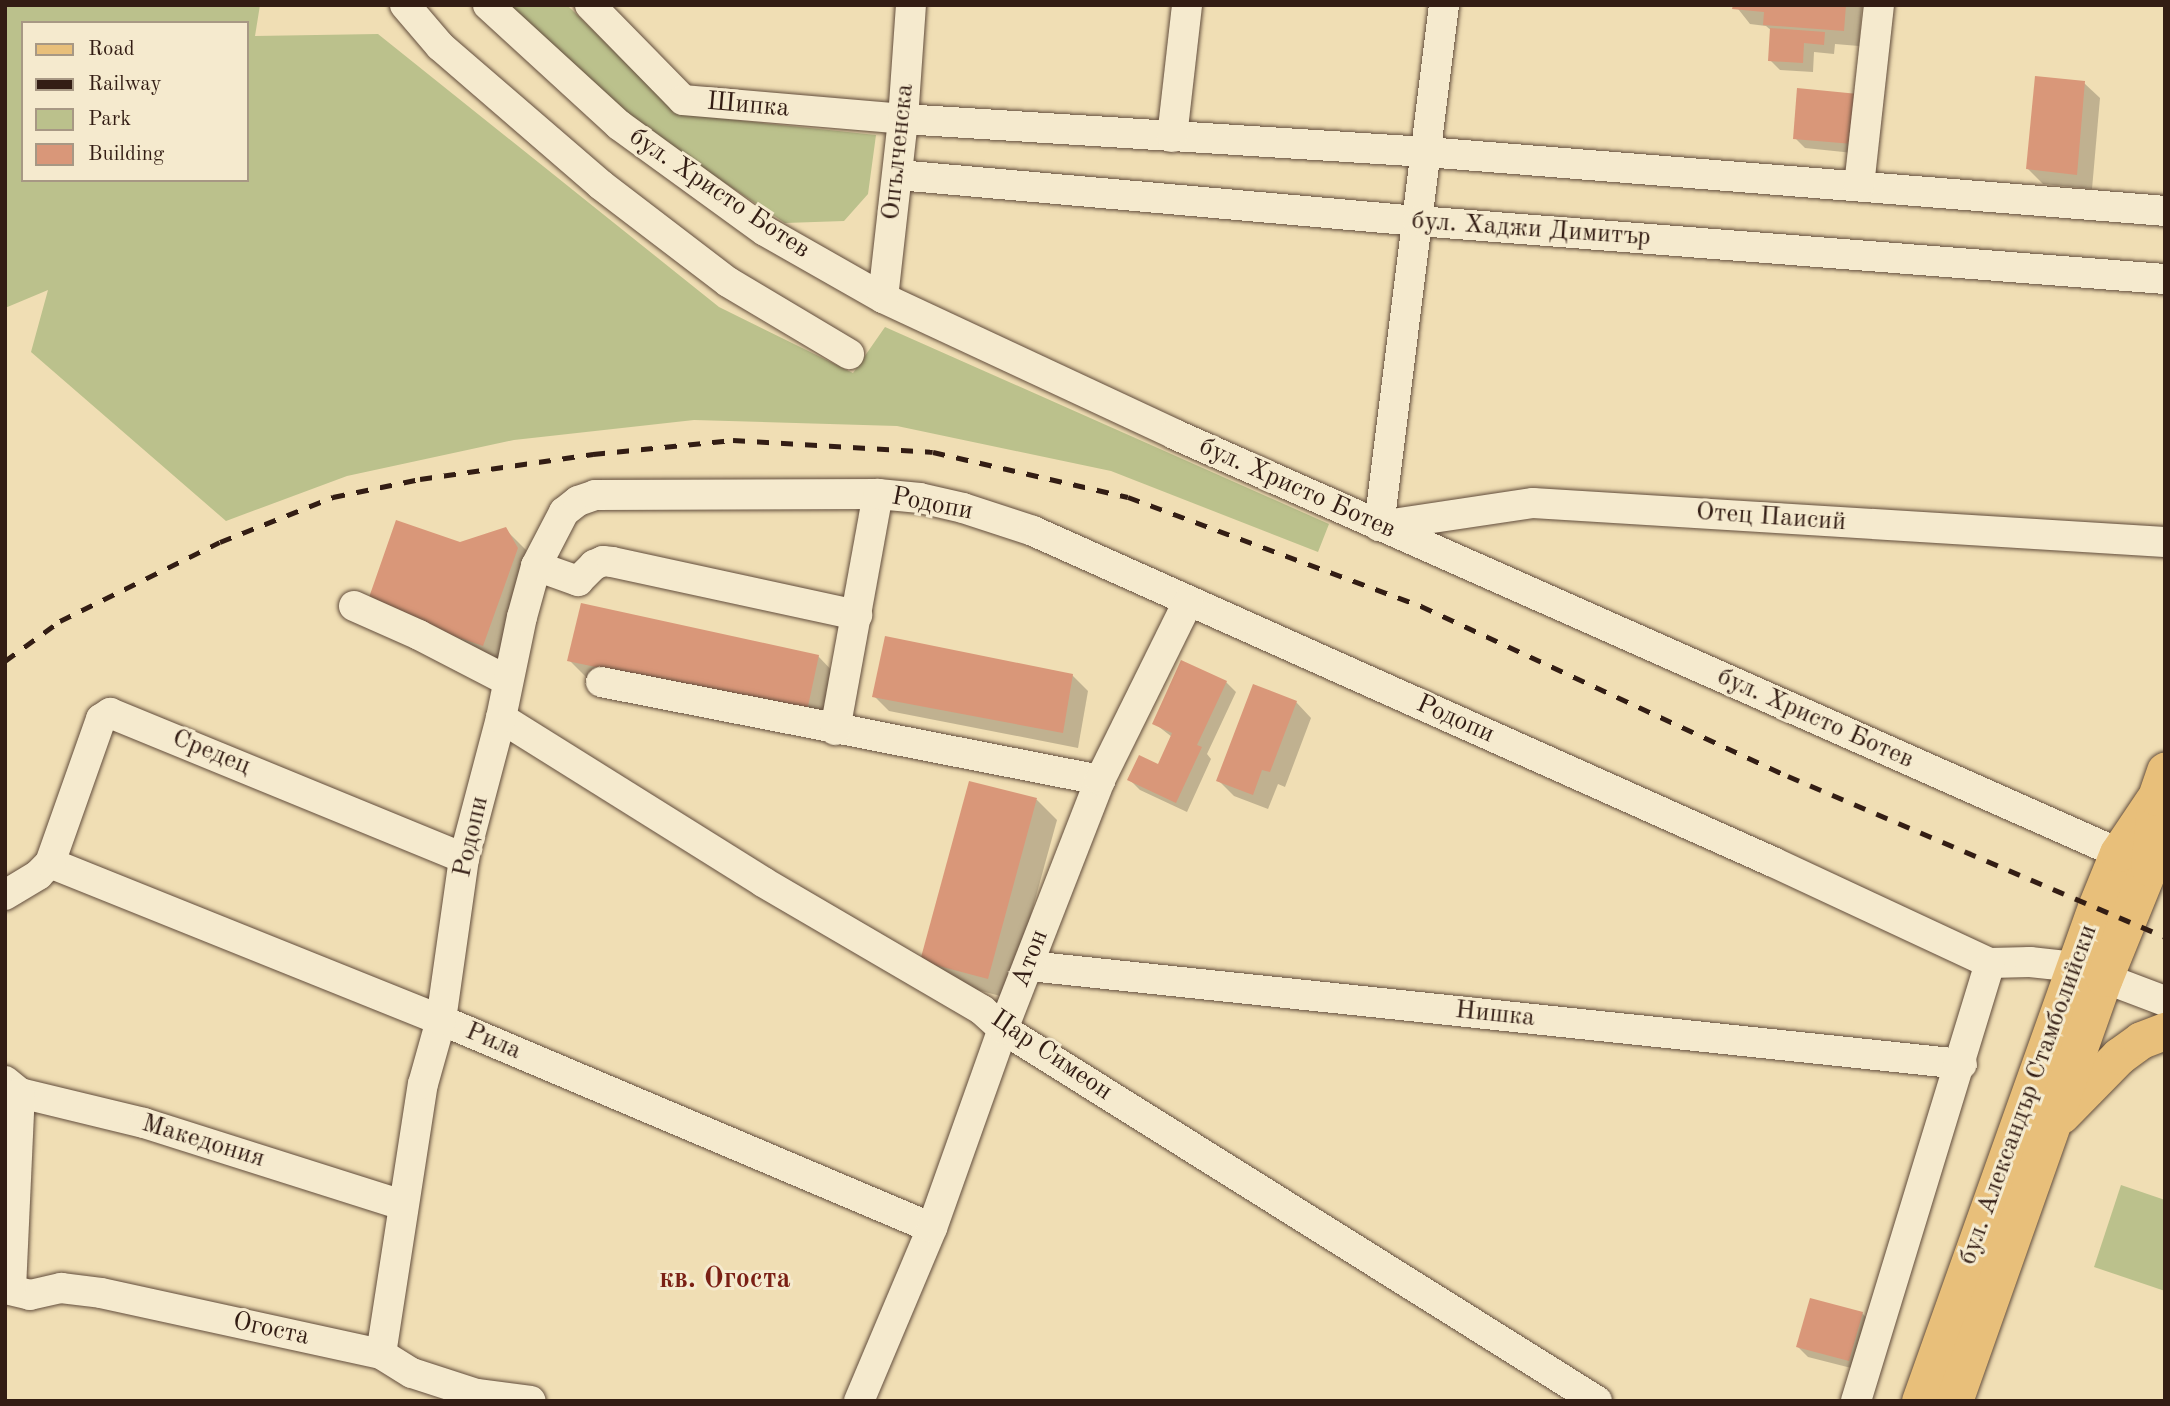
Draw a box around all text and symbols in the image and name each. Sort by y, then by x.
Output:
legend [21,21,248,182]
text: Road [88,39,135,60]
text: Railway [88,74,162,95]
street label: Опълченска [876,82,922,222]
street label: Шипка [705,87,791,125]
text: Park [88,109,131,130]
street label: бул. Христо Ботев [623,122,815,266]
text: Building [88,144,164,165]
street label: бул. Хаджи Димитър [1410,206,1652,254]
street label: бул. Христо Ботев [1194,432,1400,546]
street label: Родопи [889,482,975,528]
street label: Отец Паисий [1695,497,1847,539]
street label: бул. Христо Ботев [1712,662,1918,776]
street label: Родопи [1411,689,1499,751]
street label: Средец [167,723,255,783]
street label: Родопи [448,793,496,881]
street label: бул. Александър Стамболийски [1953,921,2105,1269]
street label: Атон [1006,926,1056,992]
street label: Нишка [1453,995,1537,1035]
street label: Цар Симеон [984,1004,1118,1108]
street label: Рила [460,1016,526,1068]
street label: Македония [138,1109,268,1175]
district label: кв. Огоста [659,1263,791,1297]
street label: Огоста [230,1307,312,1353]

